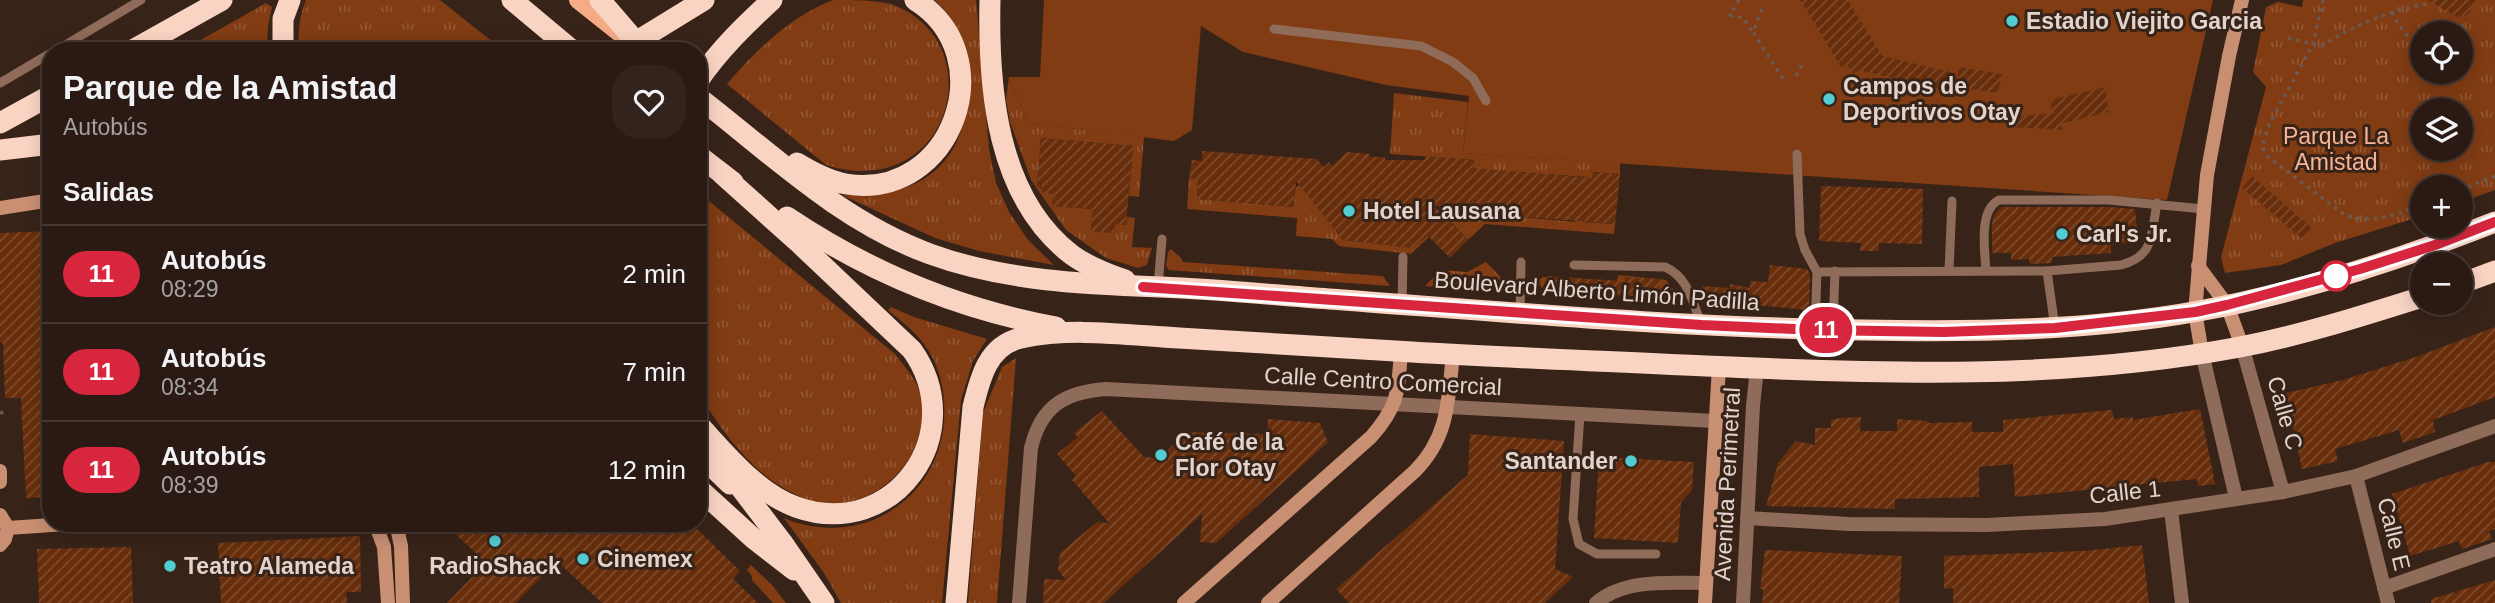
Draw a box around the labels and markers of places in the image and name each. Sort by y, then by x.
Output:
place label: Estadio Viejito Garcia [2026,8,2262,34]
marker: Estadio Viejito Garcia [2004,13,2020,29]
place label: Campos de Deportivos Otay [1843,73,2021,125]
marker: Campos de Deportivos Otay [1821,91,1837,107]
place label: Hotel Lausana [1363,198,1520,224]
marker: Hotel Lausana [1341,203,1357,219]
place label: Carl's Jr. [2076,221,2172,247]
marker: Carl's Jr. [2054,226,2070,242]
unlabelled marker [2321,261,2351,291]
place label: Café de la Flor Otay [1175,429,1284,481]
marker: Café de la Flor Otay [1153,447,1169,463]
place label: Santander [1505,448,1617,474]
marker: Santander [1623,453,1639,469]
marker: RadioShack [487,533,503,549]
place label: Cinemex [597,546,693,572]
marker: Cinemex [575,551,591,567]
place label: Teatro Alameda [184,553,354,579]
place label: RadioShack [429,553,561,579]
marker: Teatro Alameda [162,558,178,574]

